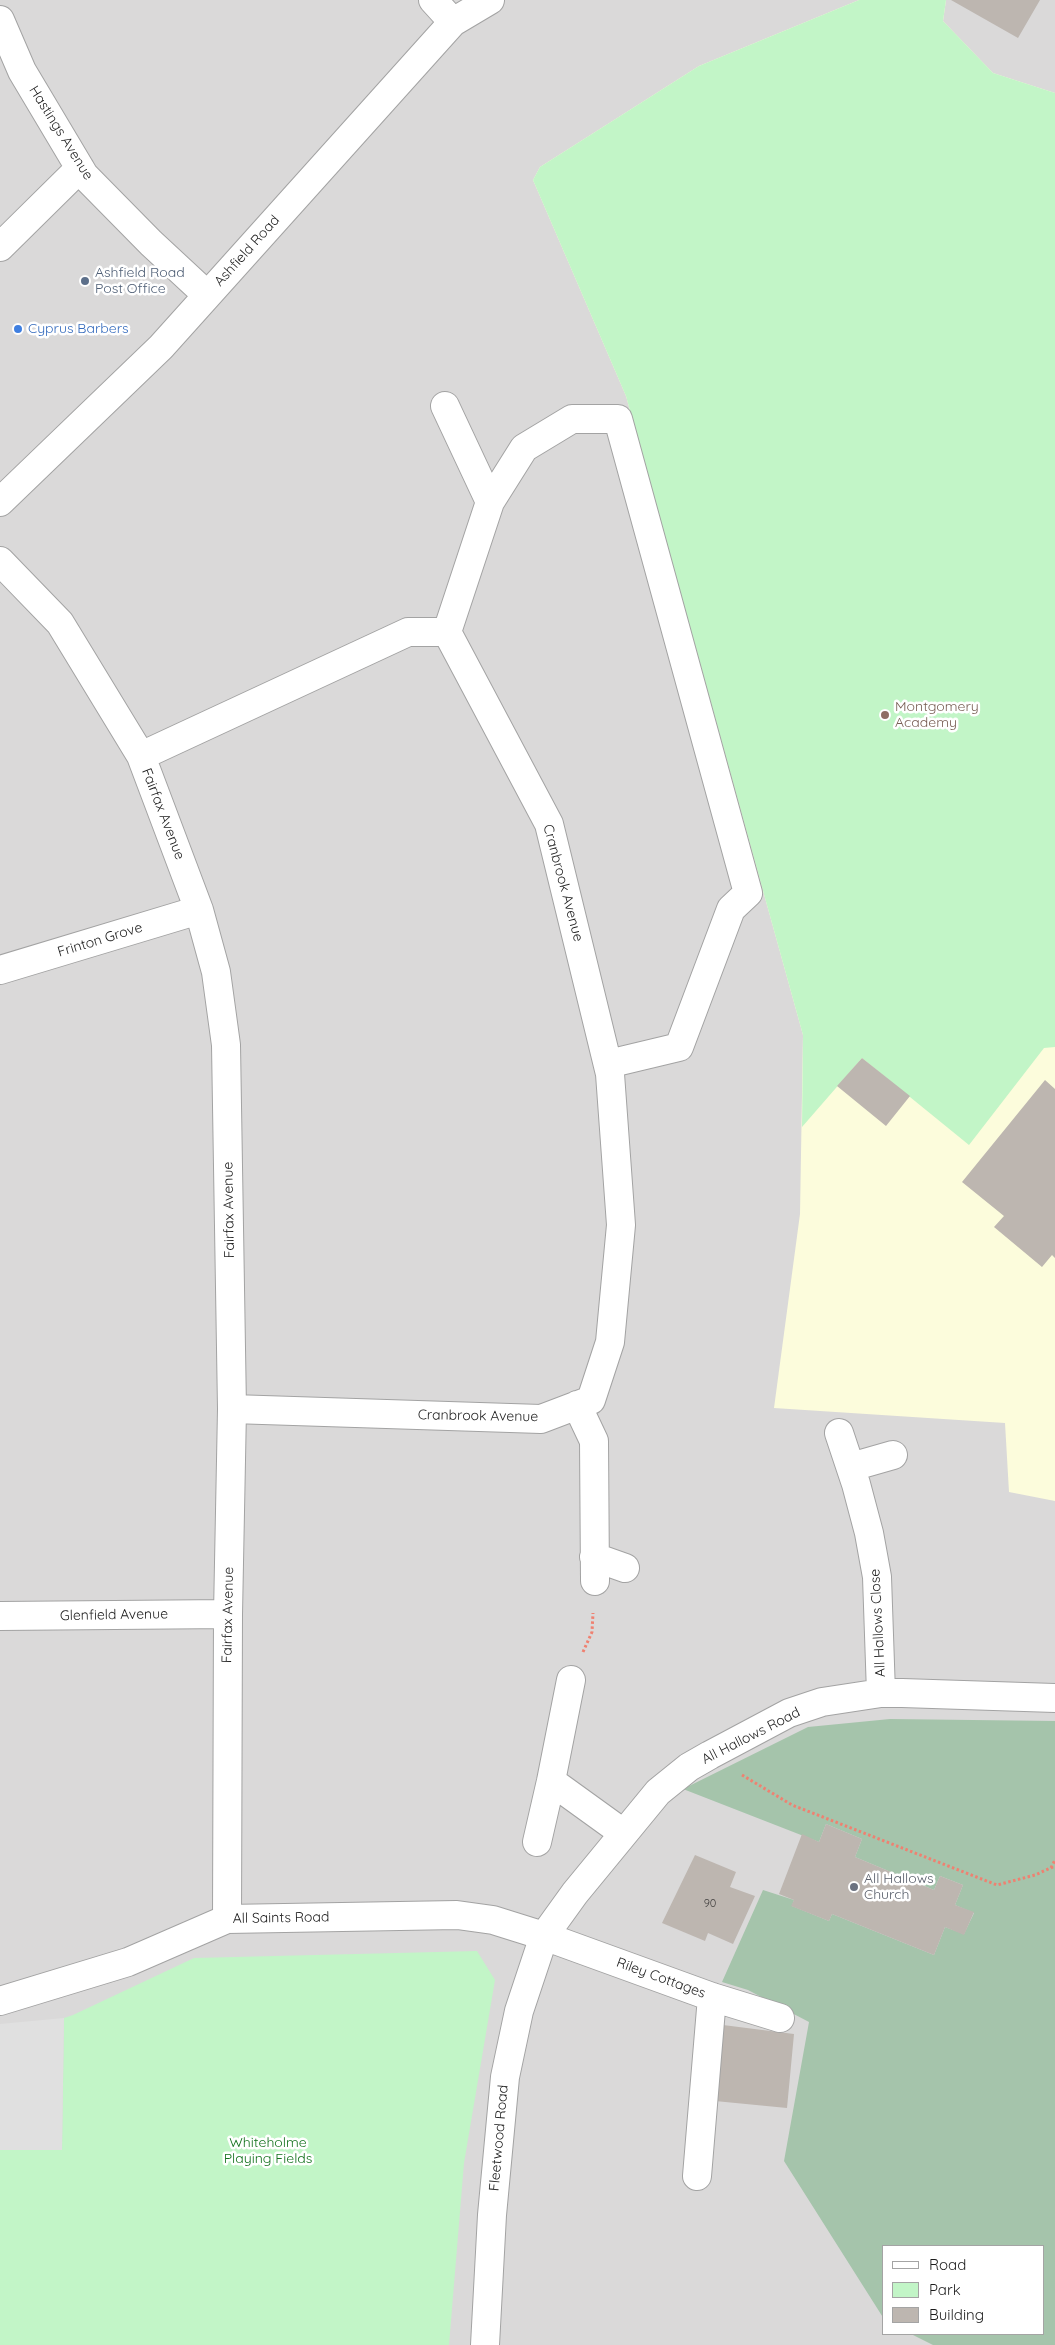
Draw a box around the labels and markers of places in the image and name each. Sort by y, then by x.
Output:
place label: Ashfield Road Post Office [95,265,185,298]
marker: Ashfield Road Post Office [79,275,91,287]
place label: Cyprus Barbers [28,321,129,337]
marker: Cyprus Barbers [12,323,24,335]
place label: Montgomery Academy [895,699,979,732]
marker: Montgomery Academy [879,709,891,721]
place label: All Hallows Church [864,1871,934,1904]
marker: All Hallows Church [848,1881,860,1893]

